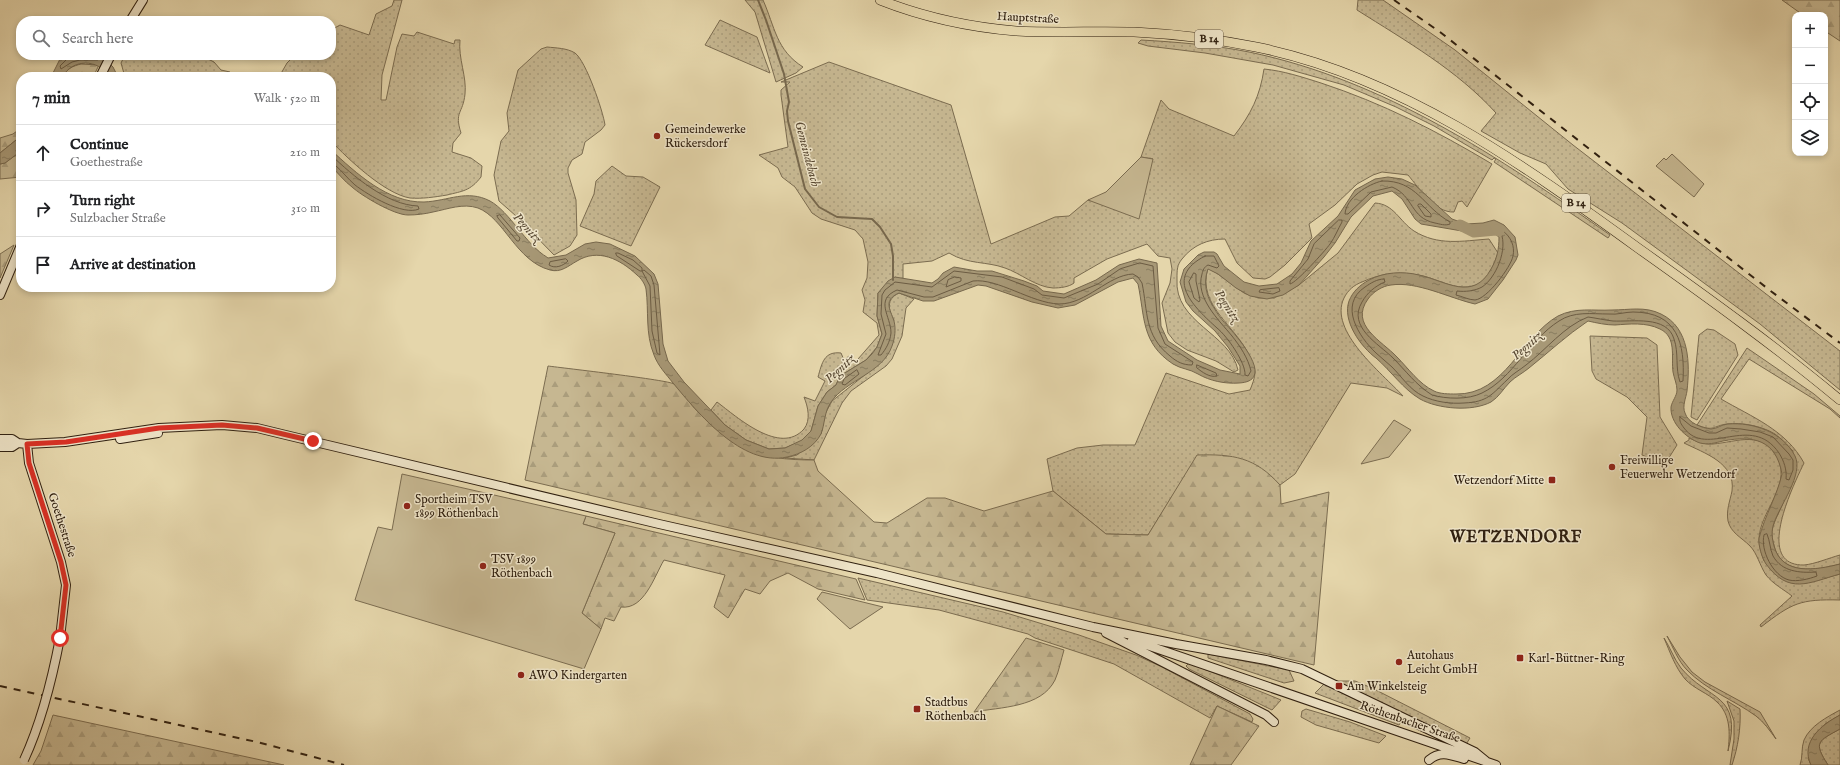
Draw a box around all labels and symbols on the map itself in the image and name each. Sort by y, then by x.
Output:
street label: Hauptstraße [997,9,1060,28]
road number: B 14 [1195,30,1223,48]
water label: Gemeindebach [790,119,824,189]
place label: Gemeindewerke Rückersdorf [665,122,746,151]
marker: Gemeindewerke Rückersdorf [652,131,662,141]
road number: B 14 [1562,194,1590,212]
water label: Pegnitz [508,209,547,249]
water label: Pegnitz [1209,287,1245,328]
water label: Pegnitz [1508,326,1548,365]
water label: Pegnitz [821,349,861,388]
route end [304,432,322,450]
place label: Freiwillige Feuerwehr Wetzendorf [1620,453,1738,482]
marker: Freiwillige Feuerwehr Wetzendorf [1607,462,1617,472]
place label: Wetzendorf Mitte [1454,473,1544,488]
marker: Wetzendorf Mitte [1547,475,1557,485]
street label: Goethestraße [44,491,80,560]
place label: Sportheim TSV 1899 Röthenbach [415,492,499,521]
marker: Sportheim TSV 1899 Röthenbach [402,501,412,511]
district label: WETZENDORF [1449,528,1582,548]
place label: TSV 1899 Röthenbach [491,552,553,581]
marker: TSV 1899 Röthenbach [478,561,488,571]
route start [51,629,69,647]
place label: Autohaus Leicht GmbH [1406,648,1478,677]
place label: Karl-Büttner-Ring [1528,651,1625,666]
marker: Karl-Büttner-Ring [1515,653,1525,663]
marker: Autohaus Leicht GmbH [1394,657,1404,667]
place label: AWO Kindergarten [528,668,628,683]
marker: AWO Kindergarten [516,670,526,680]
place label: Am Winkelsteig [1346,679,1427,694]
marker: Am Winkelsteig [1334,681,1344,691]
place label: Stadtbus Röthenbach [925,695,987,724]
street label: Röthenbacher Straße [1358,698,1463,746]
marker: Stadtbus Röthenbach [912,704,922,714]

